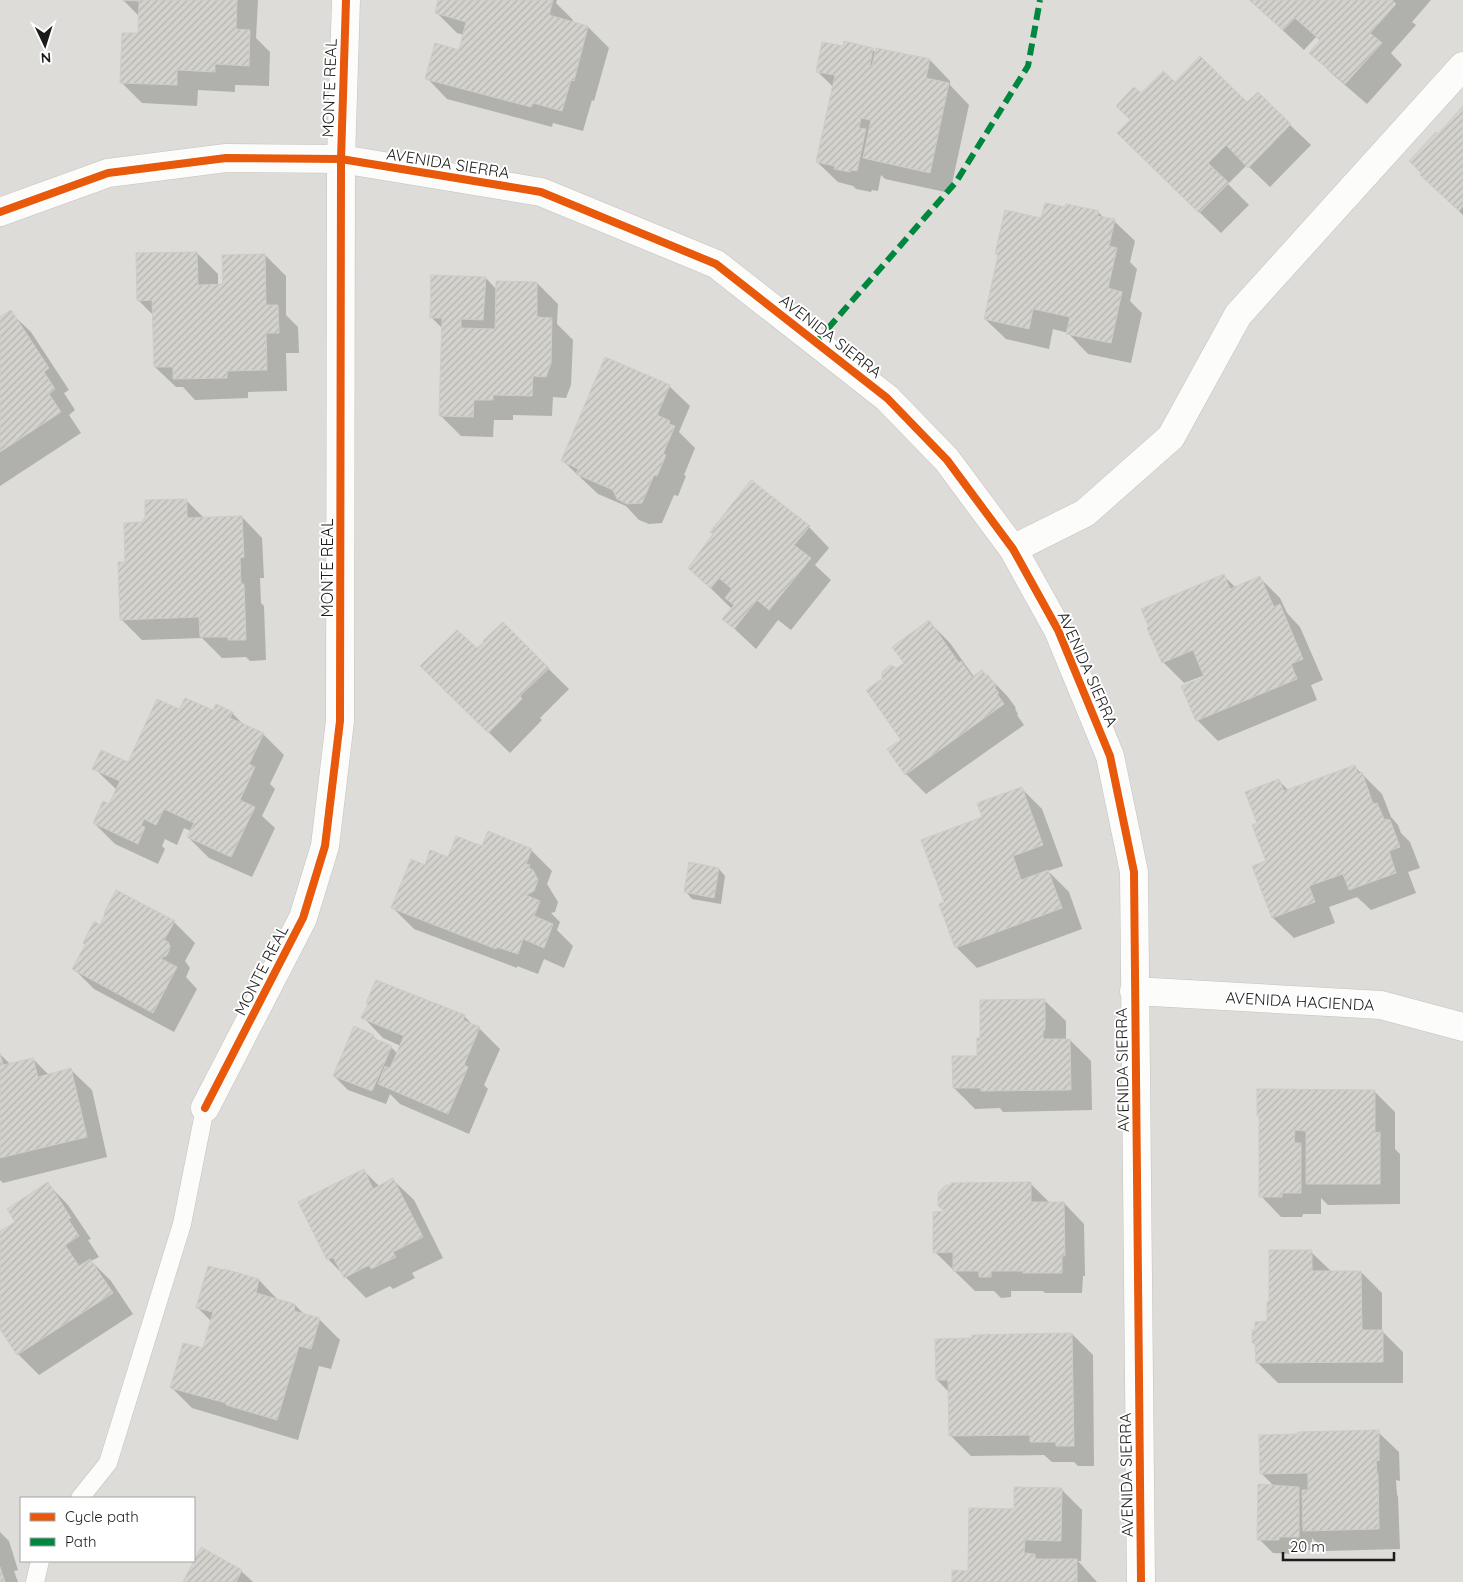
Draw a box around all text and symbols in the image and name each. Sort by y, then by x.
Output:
north arrow [20,20,70,70]
street label: MONTE REAL [317,38,341,138]
text: N [40,49,52,67]
street label: AVENIDA SIERRA [385,143,511,183]
street label: AVENIDA SIERRA [776,290,886,382]
street label: MONTE REAL [317,518,337,617]
street label: AVENIDA SIERRA [1054,608,1122,730]
street label: MONTE REAL [230,921,293,1019]
street label: AVENIDA HACIENDA [1225,987,1375,1015]
street label: AVENIDA SIERRA [1111,1008,1133,1132]
street label: AVENIDA SIERRA [1115,1413,1137,1537]
legend [20,1497,195,1562]
text: Cycle path [65,1507,139,1526]
scale bar [1283,1530,1394,1562]
text: Path [65,1532,97,1551]
text: 20 m [1290,1537,1325,1556]

